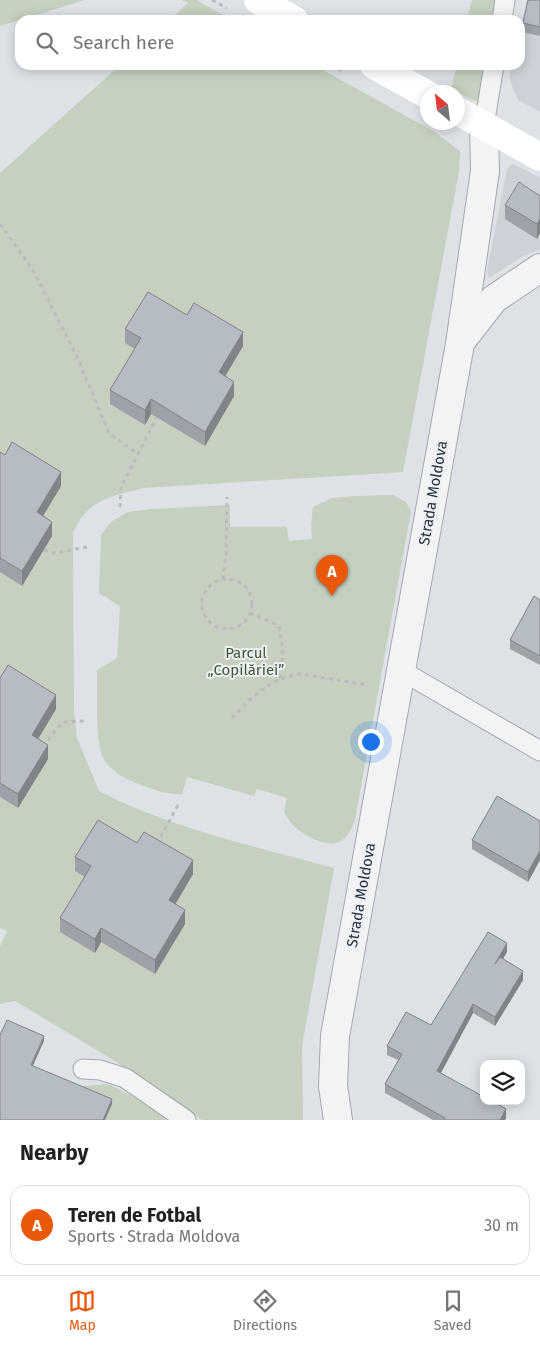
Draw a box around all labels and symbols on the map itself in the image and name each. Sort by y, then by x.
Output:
north arrow [420,85,465,130]
street label: Strada Moldova [415,439,451,547]
pin: A [316,555,348,596]
park label: Parcul „Copilăriei” [208,644,284,679]
your location [358,729,384,755]
street label: Strada Moldova [343,841,379,949]

